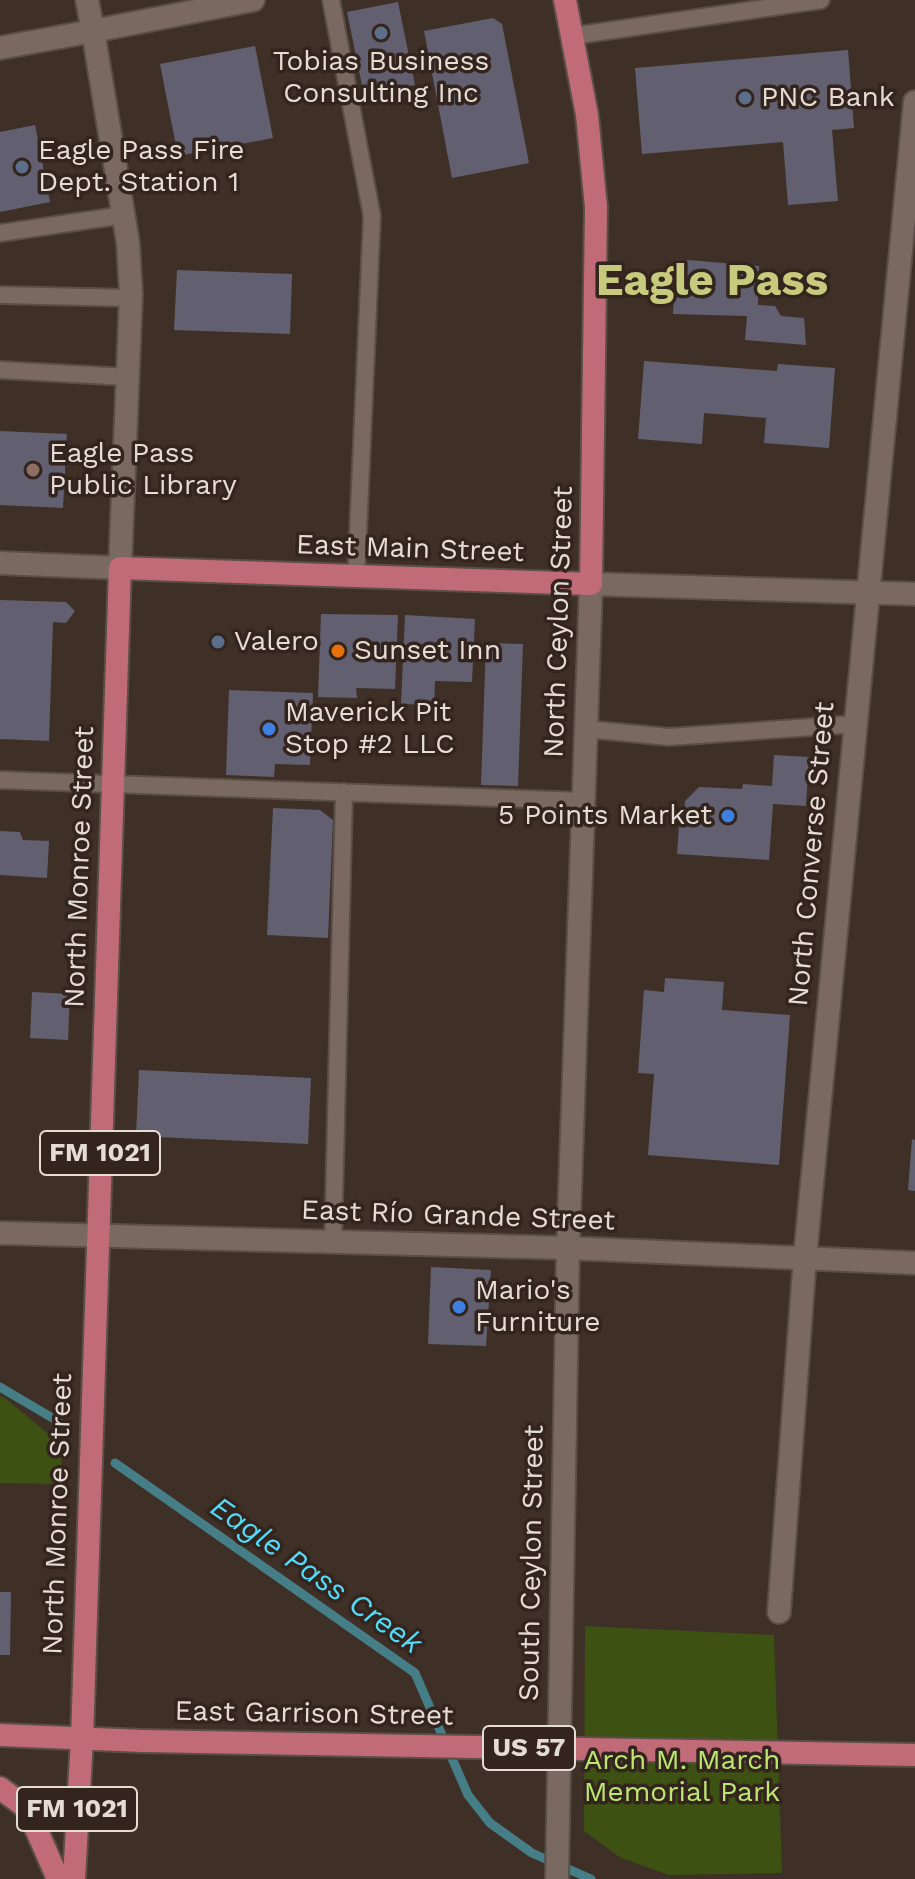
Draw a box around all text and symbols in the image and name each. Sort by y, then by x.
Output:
marker: Tobias Business Consulting Inc [372,24,390,42]
place label: Tobias Business Consulting Inc [273,45,489,111]
place label: PNC Bank [761,81,895,115]
marker: PNC Bank [736,89,754,107]
place label: Eagle Pass Fire Dept. Station 1 [38,134,245,200]
marker: Eagle Pass Fire Dept. Station 1 [13,158,31,176]
district label: Eagle Pass [596,256,828,308]
place label: Eagle Pass Public Library [49,437,237,503]
marker: Eagle Pass Public Library [24,461,42,479]
street label: North Ceylon Street [537,486,581,758]
street label: East Main Street [296,528,524,570]
place label: Valero [234,625,319,659]
marker: Valero [209,633,227,651]
place label: Sunset Inn [354,634,501,668]
marker: Sunset Inn [329,642,347,660]
place label: Maverick Pit Stop #2 LLC [285,696,454,762]
street label: North Converse Street [782,700,842,1008]
marker: Maverick Pit Stop #2 LLC [260,720,278,738]
street label: North Monroe Street [58,726,102,1008]
place label: 5 Points Market [498,799,712,833]
marker: 5 Points Market [719,807,737,825]
road number: FM 1021 [40,1131,160,1175]
street label: East Río Grande Street [300,1194,616,1238]
place label: Mario's Furniture [475,1274,601,1340]
marker: Mario's Furniture [450,1298,468,1316]
street label: North Monroe Street [36,1373,80,1655]
street label: South Ceylon Street [513,1425,551,1701]
water label: Eagle Pass Creek [203,1489,429,1663]
street label: East Garrison Street [174,1695,454,1733]
road number: US 57 [483,1726,575,1770]
park label: Arch M. March Memorial Park [584,1744,780,1810]
road number: FM 1021 [17,1787,137,1831]

